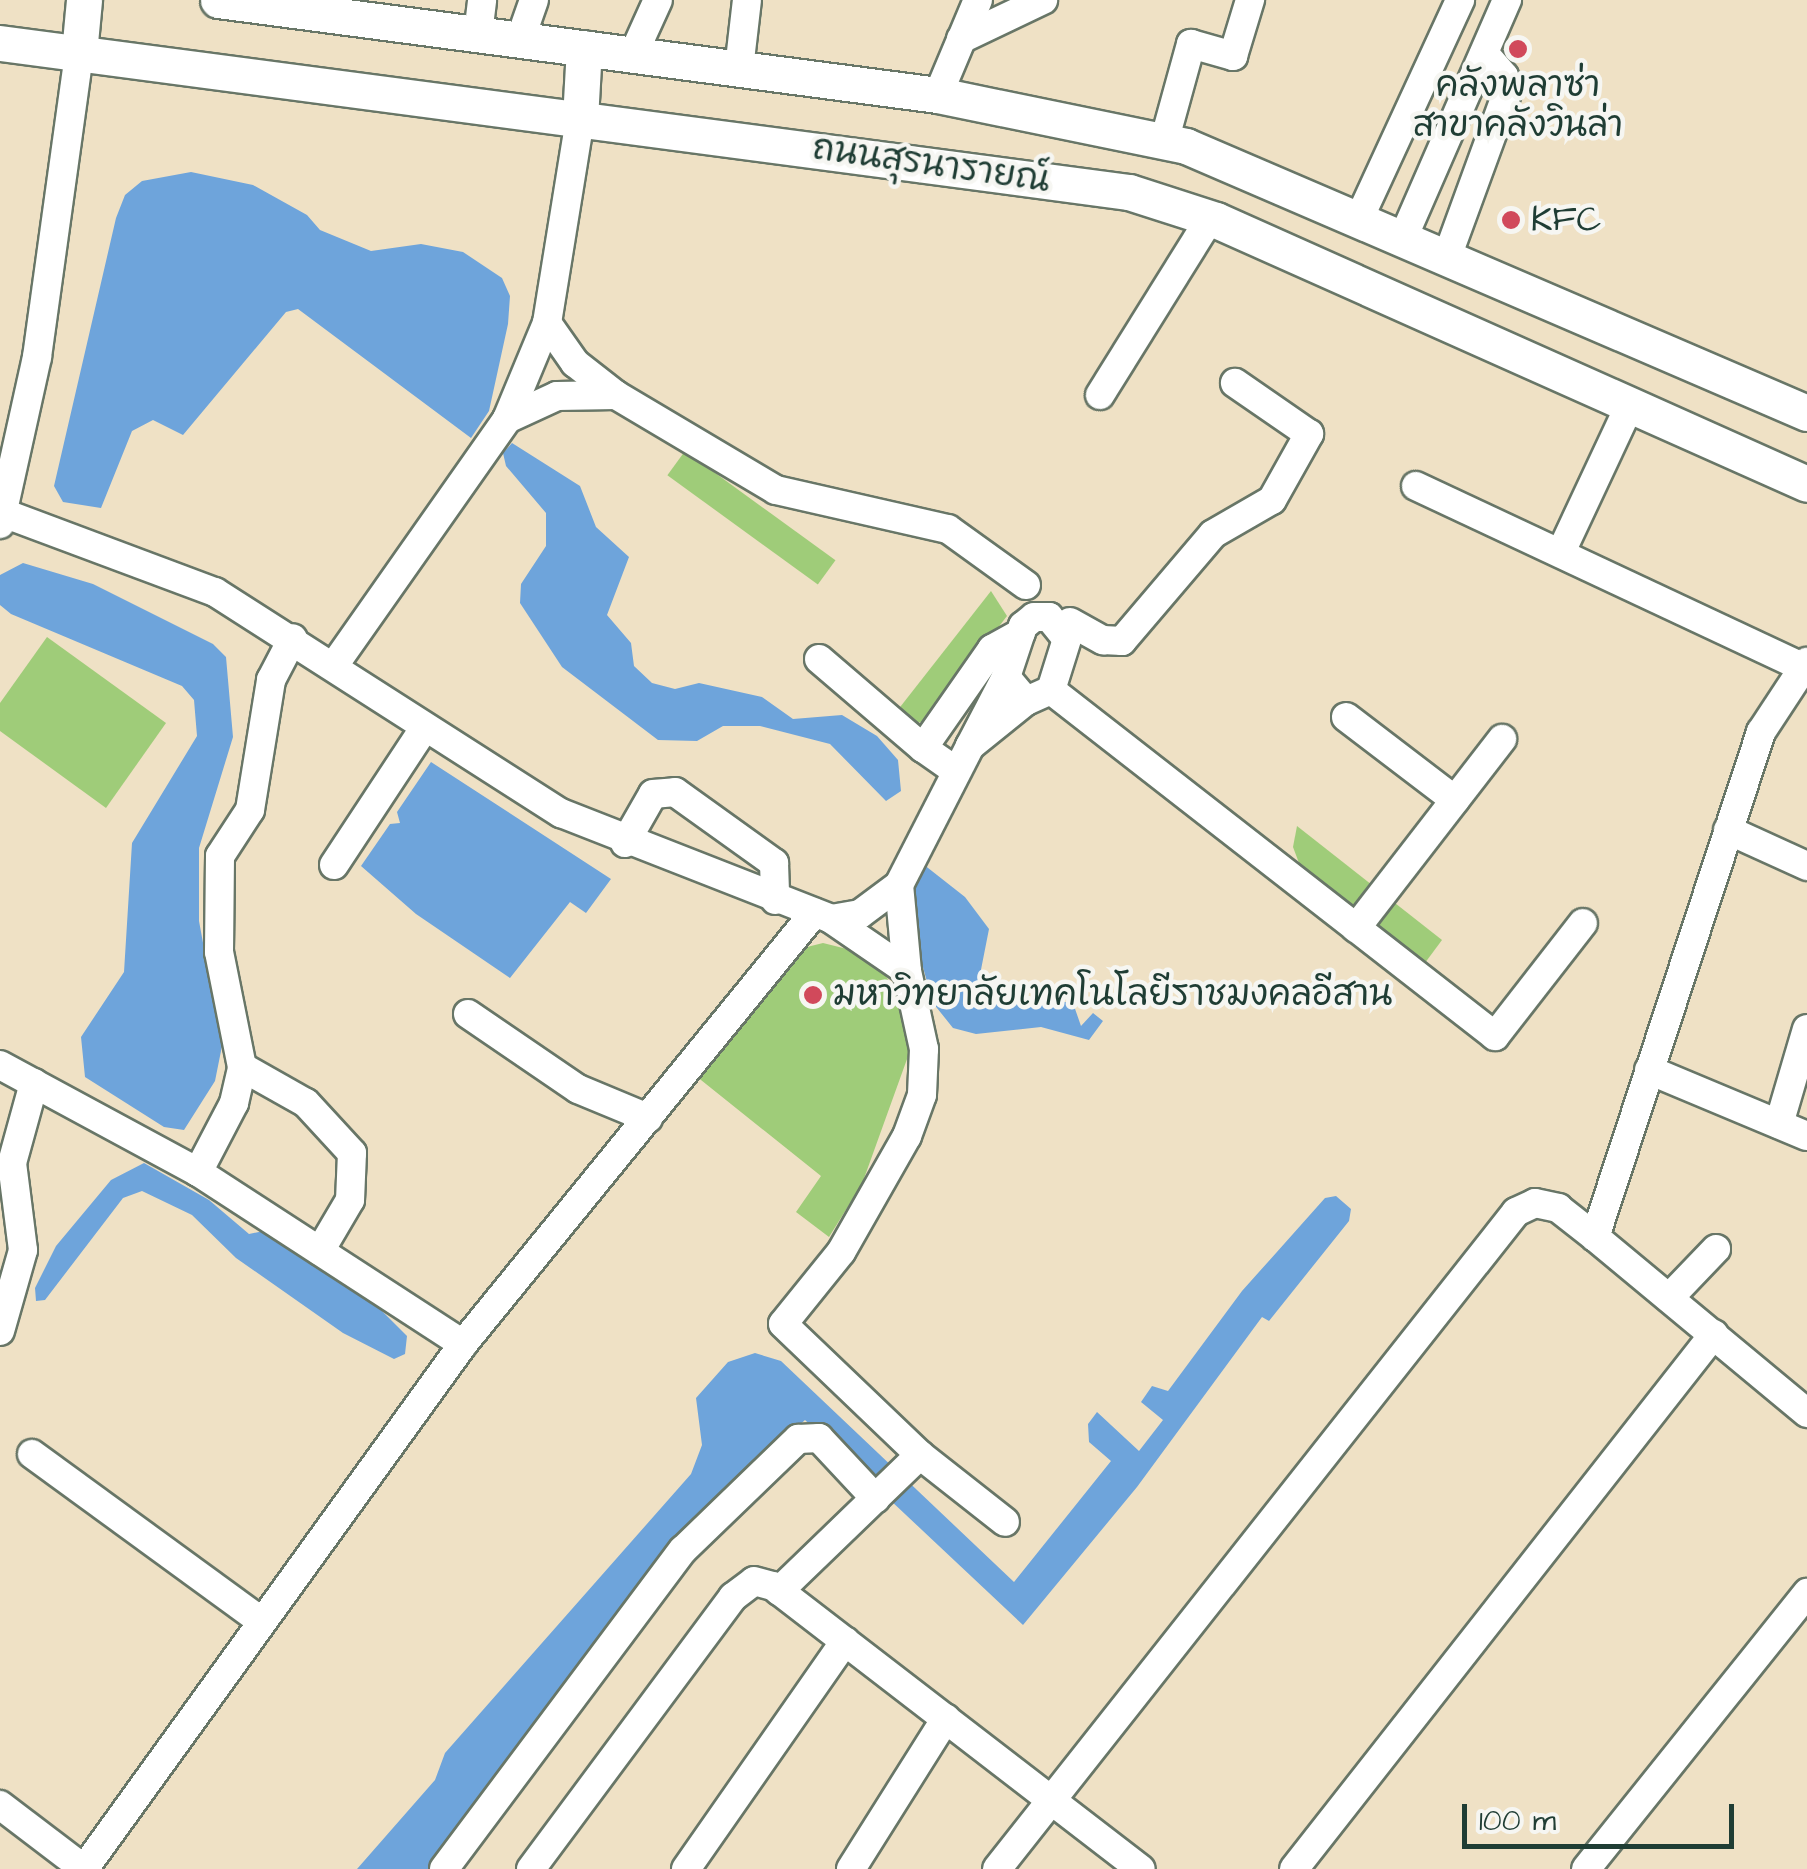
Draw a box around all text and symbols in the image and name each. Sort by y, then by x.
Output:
marker: คลังพลาซ่า สาขาคลังวินล่า [1507,38,1529,60]
place label: คลังพลาซ่า สาขาคลังวินล่า [1413,65,1623,147]
street label: ถนนสุรนารายณ์ [810,128,1052,202]
place label: KFC [1531,199,1601,241]
marker: KFC [1500,209,1522,231]
place label: มหาวิทยาลัยเทคโนโลยีราชมงคลอีสาน [833,974,1392,1016]
marker: มหาวิทยาลัยเทคโนโลยีราชมงคลอีสาน [802,984,824,1006]
scale bar [1467,1784,1740,1846]
text: 100 m [1479,1800,1556,1842]

